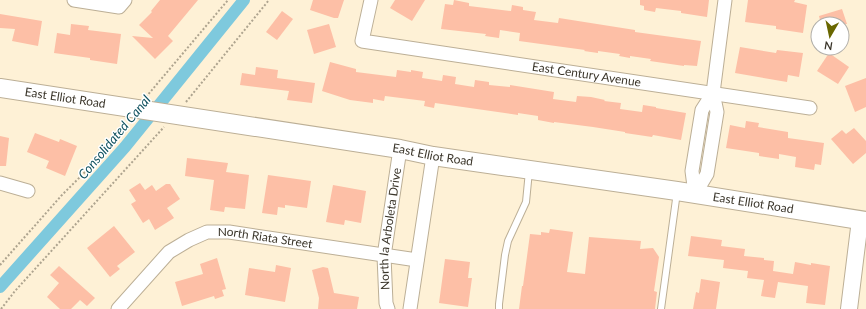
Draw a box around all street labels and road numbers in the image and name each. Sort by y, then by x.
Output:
street label: East Century Avenue [531,59,642,90]
street label: East Elliot Road [24,84,107,111]
street label: East Elliot Road [392,140,474,169]
street label: North la Arboleta Drive [376,167,404,290]
street label: East Elliot Road [712,189,795,216]
street label: North Riata Street [218,224,314,251]

